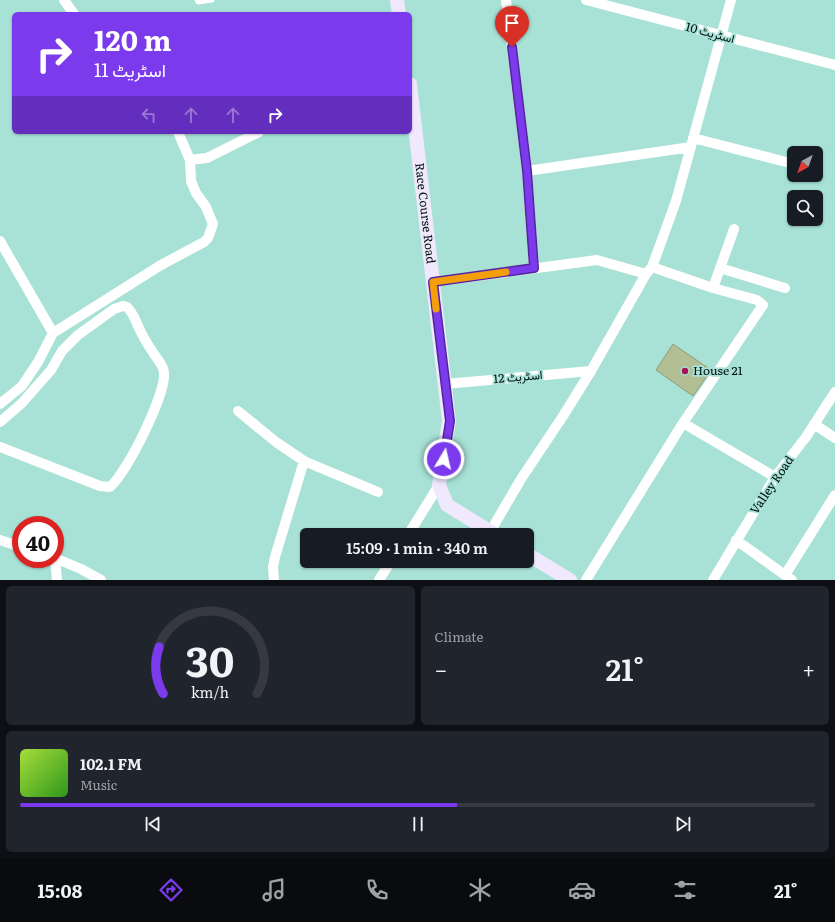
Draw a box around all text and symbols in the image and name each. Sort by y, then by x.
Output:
pin [495,6,529,47]
icon: arrive [501,12,523,34]
street label: اسٹریٹ 10 [684,17,737,47]
text: 120 m [94,18,171,60]
icon: right [28,28,80,80]
text: اسٹریٹ 11 [94,56,166,83]
icon: left [138,104,160,126]
icon: ahead [180,104,202,126]
icon: ahead [222,104,244,126]
icon: right [264,104,286,126]
north arrow [787,146,823,182]
map controls [787,146,823,226]
street label: Race Course Road [411,162,441,265]
button: search [787,190,823,226]
place label: House 21 [693,361,743,379]
street label: اسٹریٹ 12 [493,365,543,387]
marker: House 21 [680,366,690,376]
position arrow [423,438,465,480]
street label: Valley Road [745,451,798,517]
speed limit sign: 40 [12,516,64,568]
text: 15:09 · 1 min · 340 m [346,536,488,559]
text: 30 [186,627,235,689]
text: Climate [435,627,483,646]
text: 21° [606,646,644,690]
text: − [435,652,447,685]
text: + [802,652,815,685]
text: km/h [191,680,230,701]
text: 102.1 FM [80,752,142,775]
text: Music [80,775,117,794]
icon: previous [142,813,164,835]
icon: pause [407,813,429,835]
icon: next [672,813,694,835]
icon: directions [157,876,185,904]
icon: music [260,876,288,904]
icon: phone [363,876,391,904]
icon: climate [466,876,494,904]
icon: car [568,876,596,904]
icon: filters [671,876,699,904]
text: 15:08 [37,877,82,904]
text: 21° [774,877,798,904]

